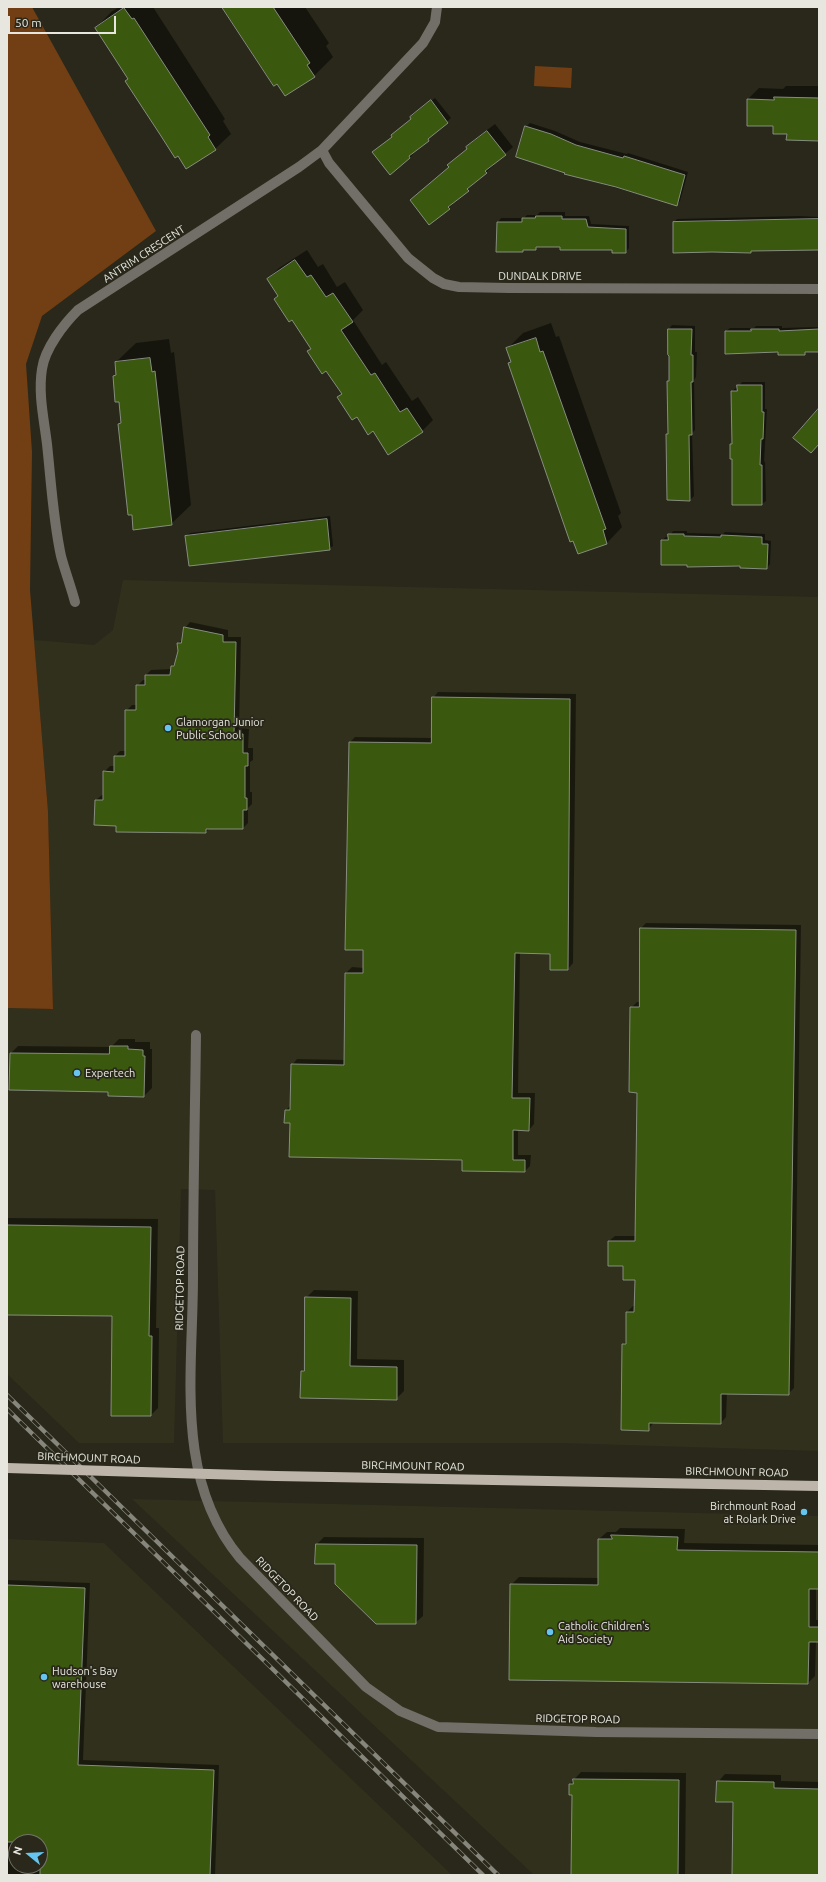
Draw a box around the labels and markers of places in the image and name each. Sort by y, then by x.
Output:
place label: Glamorgan Junior Public School [176,715,264,741]
marker: Glamorgan Junior Public School [163,723,173,733]
place label: Expertech [85,1066,135,1080]
marker: Expertech [72,1068,82,1078]
place label: Birchmount Road at Rolark Drive [710,1499,796,1525]
marker: Birchmount Road at Rolark Drive [799,1507,809,1517]
place label: Catholic Children's Aid Society [558,1619,649,1645]
marker: Catholic Children's Aid Society [545,1627,555,1637]
place label: Hudson's Bay warehouse [52,1664,118,1690]
marker: Hudson's Bay warehouse [39,1672,49,1682]

